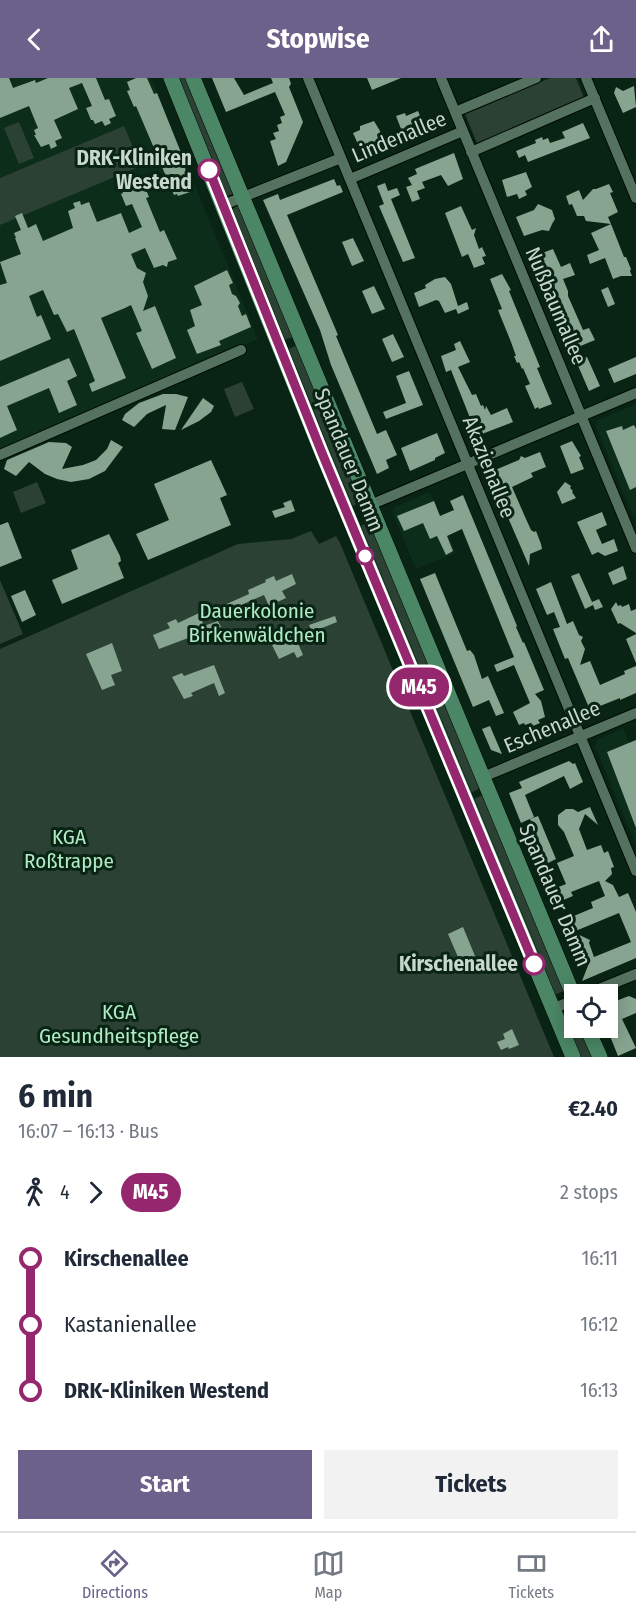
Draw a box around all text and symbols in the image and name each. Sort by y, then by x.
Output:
icon: back [18,23,51,56]
text: Stopwise [266,23,370,55]
icon: share [585,23,618,56]
street label: Lindenallee [348,105,450,169]
place label: DRK-Kliniken Westend [77,145,192,195]
marker: DRK-Kliniken Westend [198,159,220,181]
street label: Nußbaumallee [520,243,592,369]
street label: Spandauer Damm [308,384,390,536]
street label: Akazienallee [457,412,521,522]
unlabelled marker [356,547,374,565]
park label: Dauerkolonie Birkenwäldchen [189,598,325,648]
line badge: M45 [384,668,454,706]
text: M45 [401,674,437,700]
street label: Eschenallee [500,695,604,759]
street label: Spandauer Damm [513,820,597,970]
park label: KGA Roßtrappe [24,824,114,874]
place label: Kirschenallee [399,951,518,977]
marker: Kirschenallee [523,953,545,975]
map controls [564,984,618,1038]
button: locate [564,984,618,1038]
park label: KGA Gesundheitspflege [39,999,199,1049]
text: 6 min [18,1076,93,1116]
text: €2.40 [568,1095,618,1122]
text: 16:07 – 16:13 · Bus [18,1119,159,1143]
icon: walk [18,1176,51,1209]
icon: forward [79,1176,112,1209]
text: M45 [133,1179,169,1205]
text: 4 [60,1180,70,1204]
text: 2 stops [560,1180,618,1204]
text: Kirschenallee [64,1245,189,1272]
text: 16:11 [582,1246,618,1270]
text: Kastanienallee [64,1311,197,1338]
text: 16:12 [580,1312,618,1336]
text: DRK-Kliniken Westend [64,1377,269,1404]
text: 16:13 [580,1378,618,1402]
button: Start [18,1450,312,1519]
button: Tickets [324,1450,618,1519]
tab: Directions [82,1547,148,1602]
tab: Map [312,1547,345,1602]
tab: Tickets [509,1547,554,1602]

